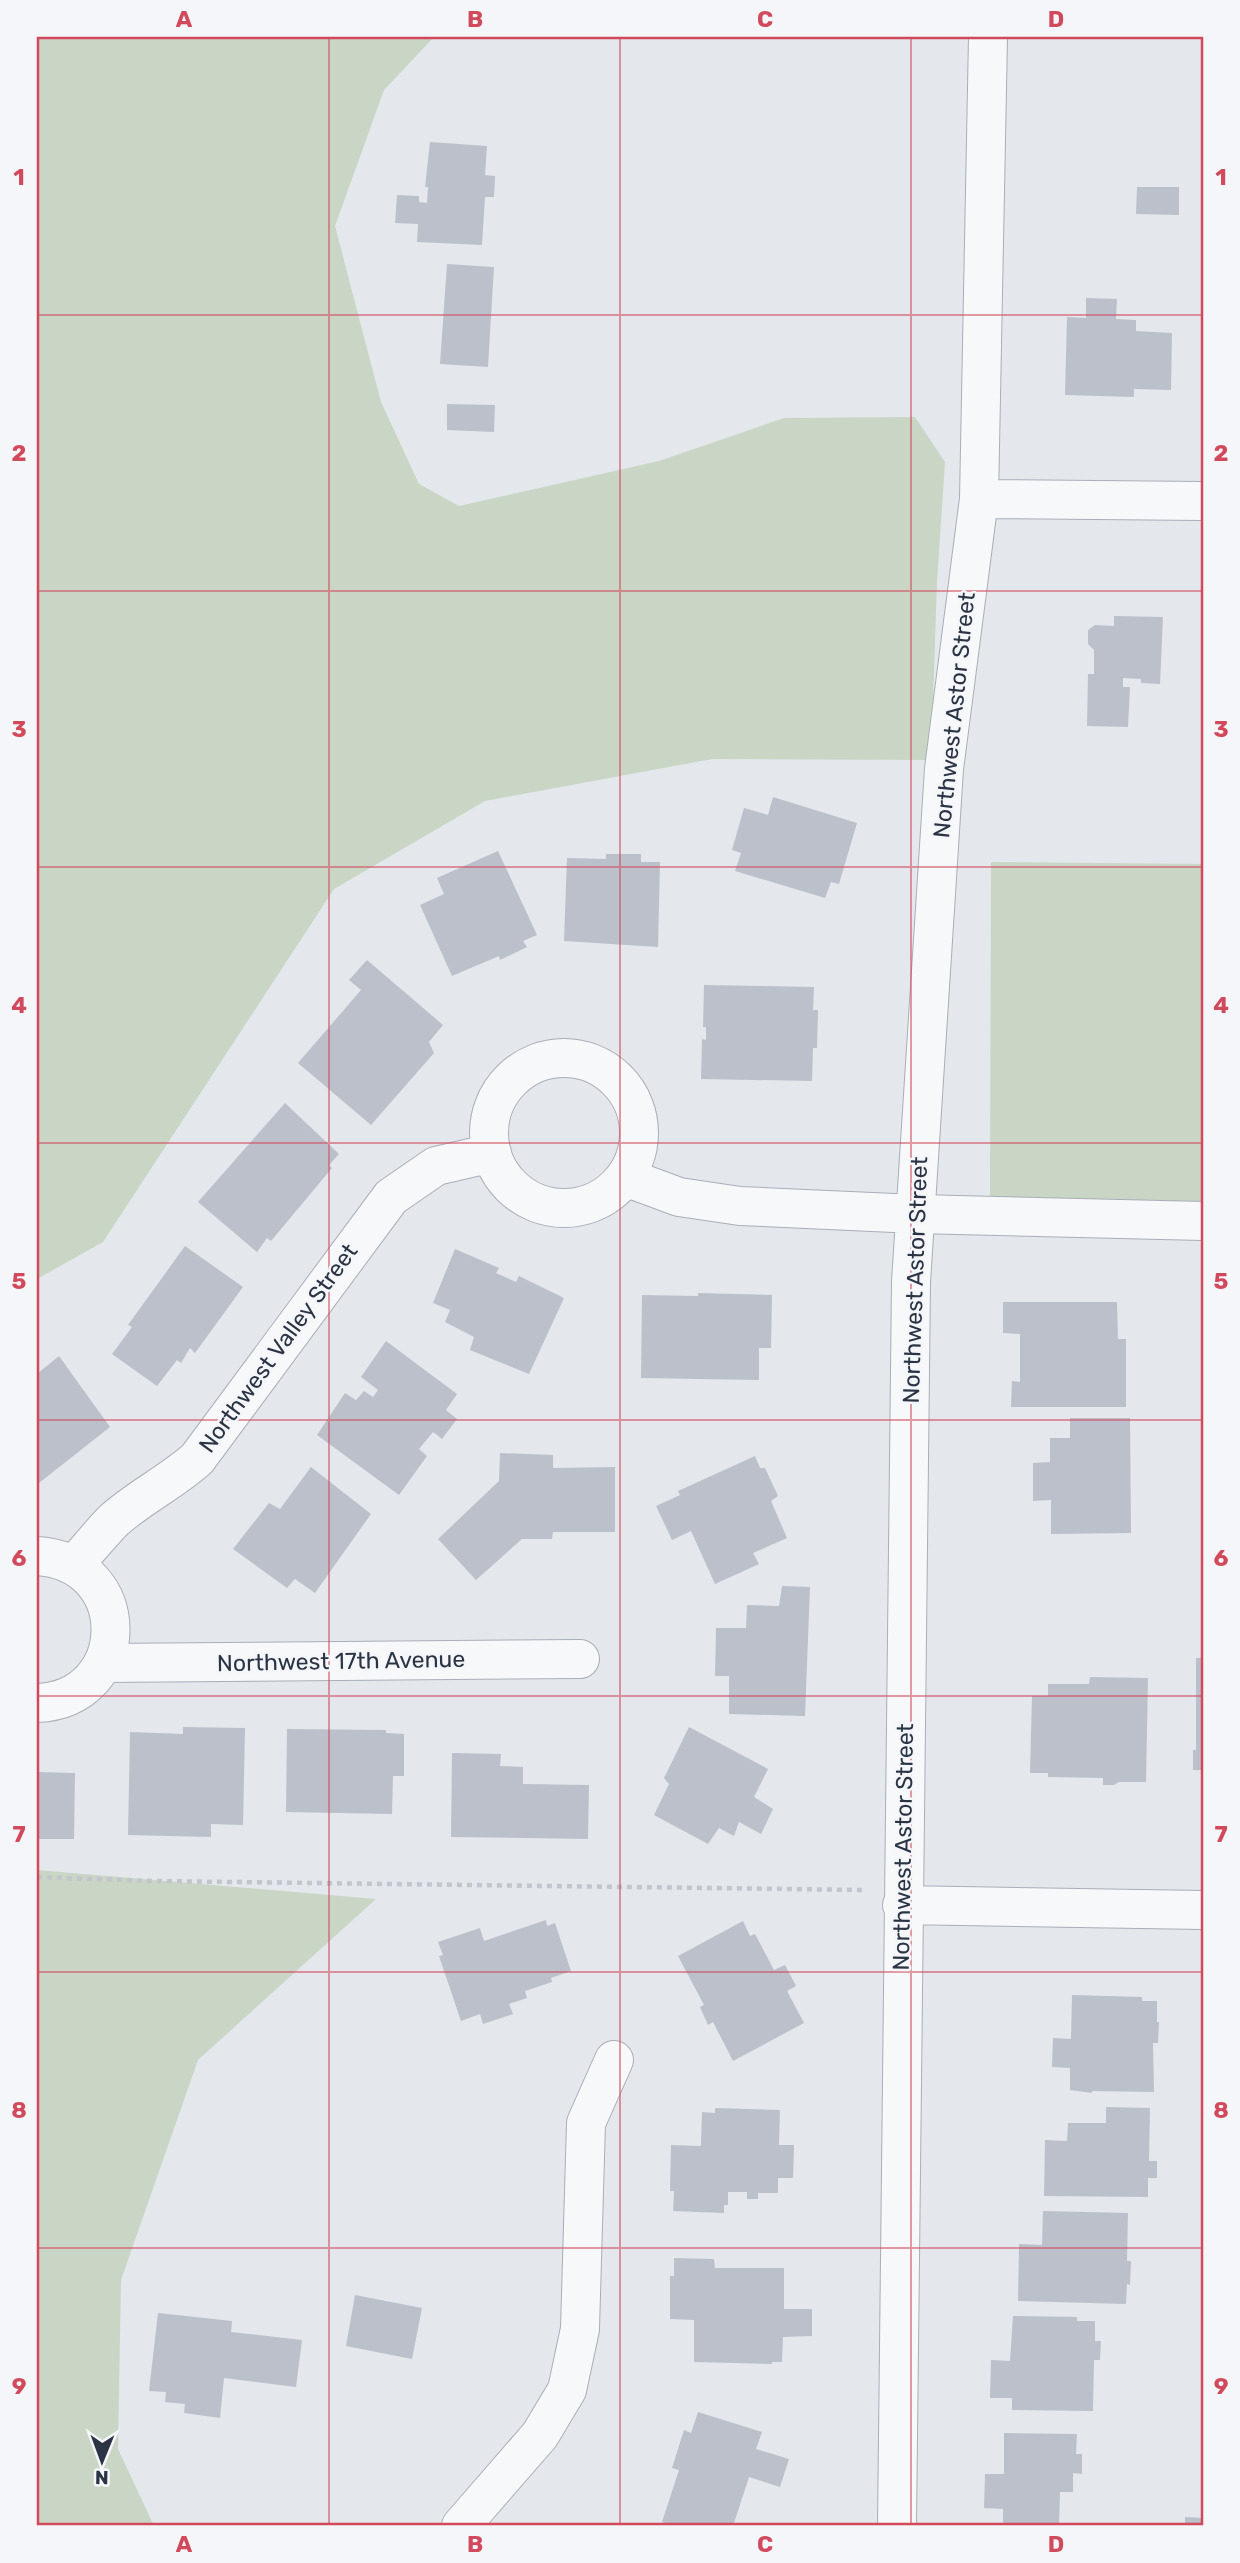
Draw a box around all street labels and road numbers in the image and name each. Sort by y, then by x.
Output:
street label: Northwest Astor Street [927,591,981,839]
street label: Northwest Astor Street [897,1156,933,1404]
street label: Northwest Valley Street [193,1238,363,1458]
street label: Northwest 17th Avenue [217,1645,465,1677]
street label: Northwest Astor Street [887,1723,919,1971]

